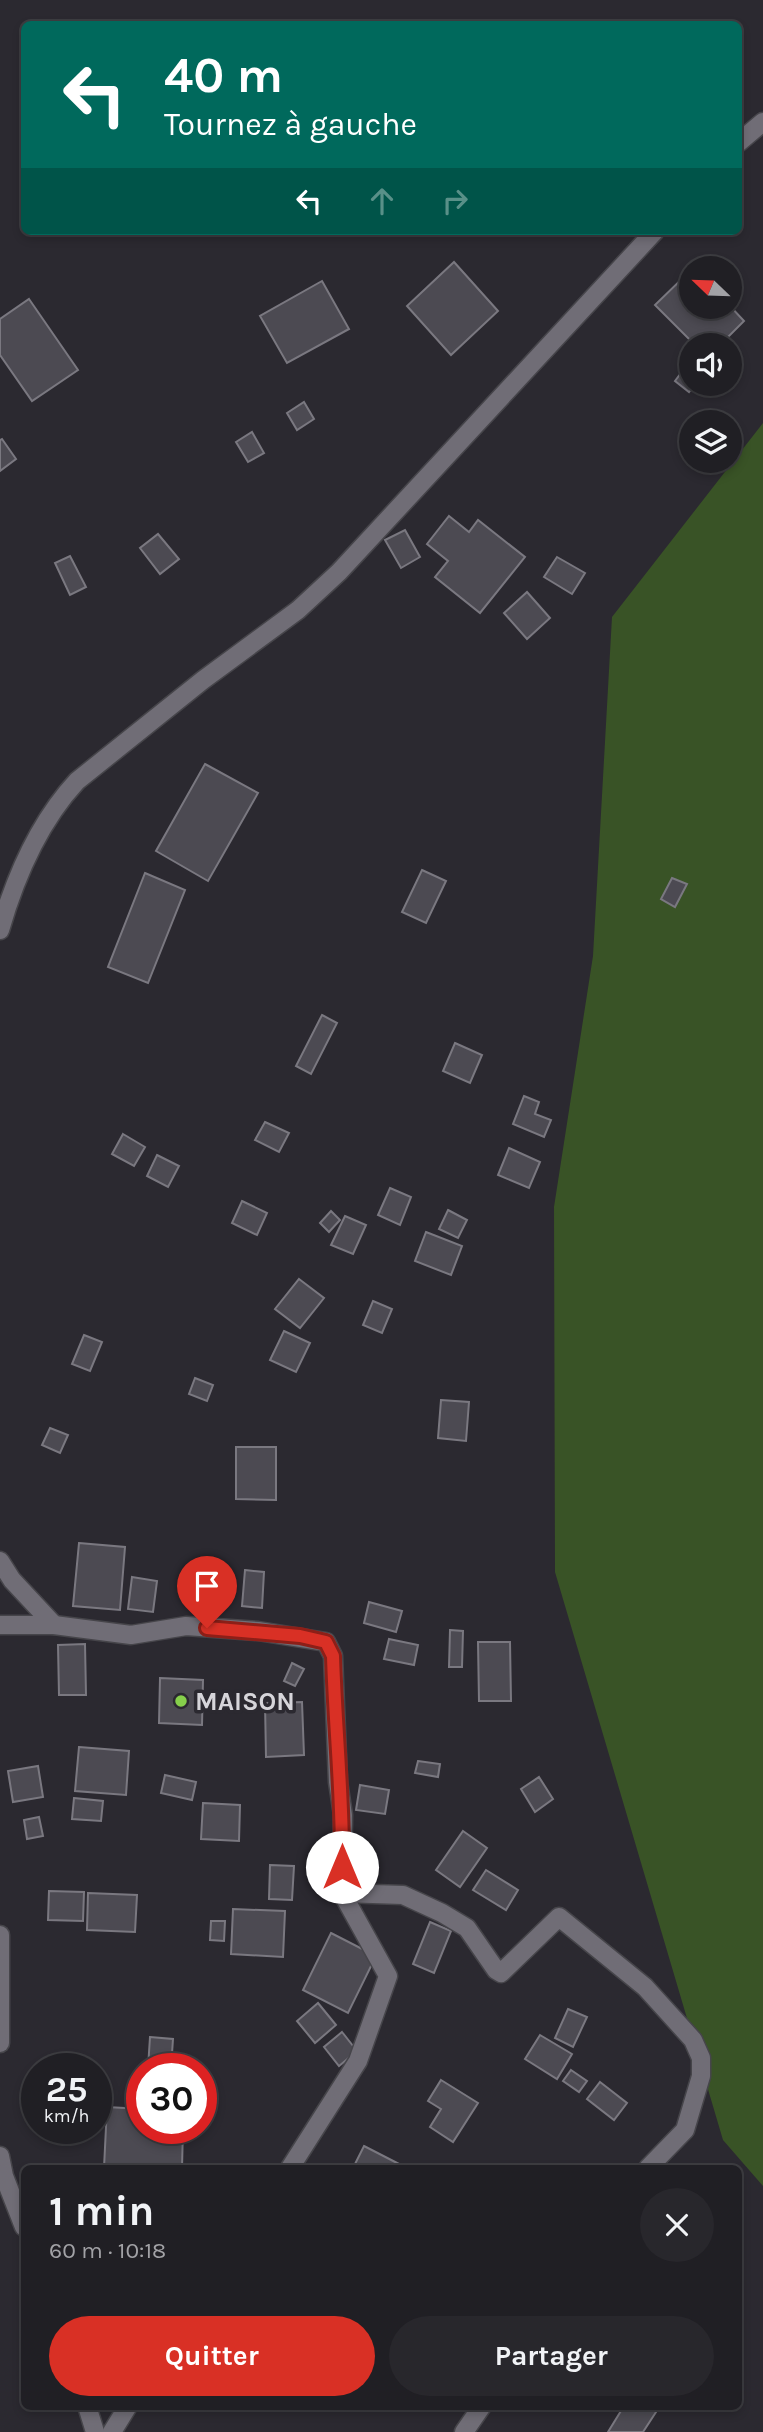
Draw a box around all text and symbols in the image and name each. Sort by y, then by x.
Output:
text: 40 m [164,47,283,104]
icon: left [49,49,140,140]
text: Tournez à gauche [164,106,417,143]
icon: left [290,182,328,220]
icon: ahead [363,182,401,220]
icon: right [436,182,474,220]
north arrow [679,256,742,318]
map controls [679,256,742,473]
button: sound [679,333,742,396]
button: layers [679,410,742,473]
pin [177,1556,237,1628]
icon: arrive [188,1567,226,1605]
place label: MAISON [195,1686,295,1717]
marker: MAISON [173,1693,189,1709]
position arrow [305,1830,379,1904]
speed limit sign: 30 [126,2053,217,2144]
text: 25 [46,2069,87,2110]
text: km/h [44,2105,89,2127]
text: 1 min [49,2186,154,2236]
button: close [640,2188,714,2262]
text: 60 m · 10:18 [49,2237,166,2264]
button: Quitter [49,2316,375,2396]
button: Partager [389,2316,714,2396]

